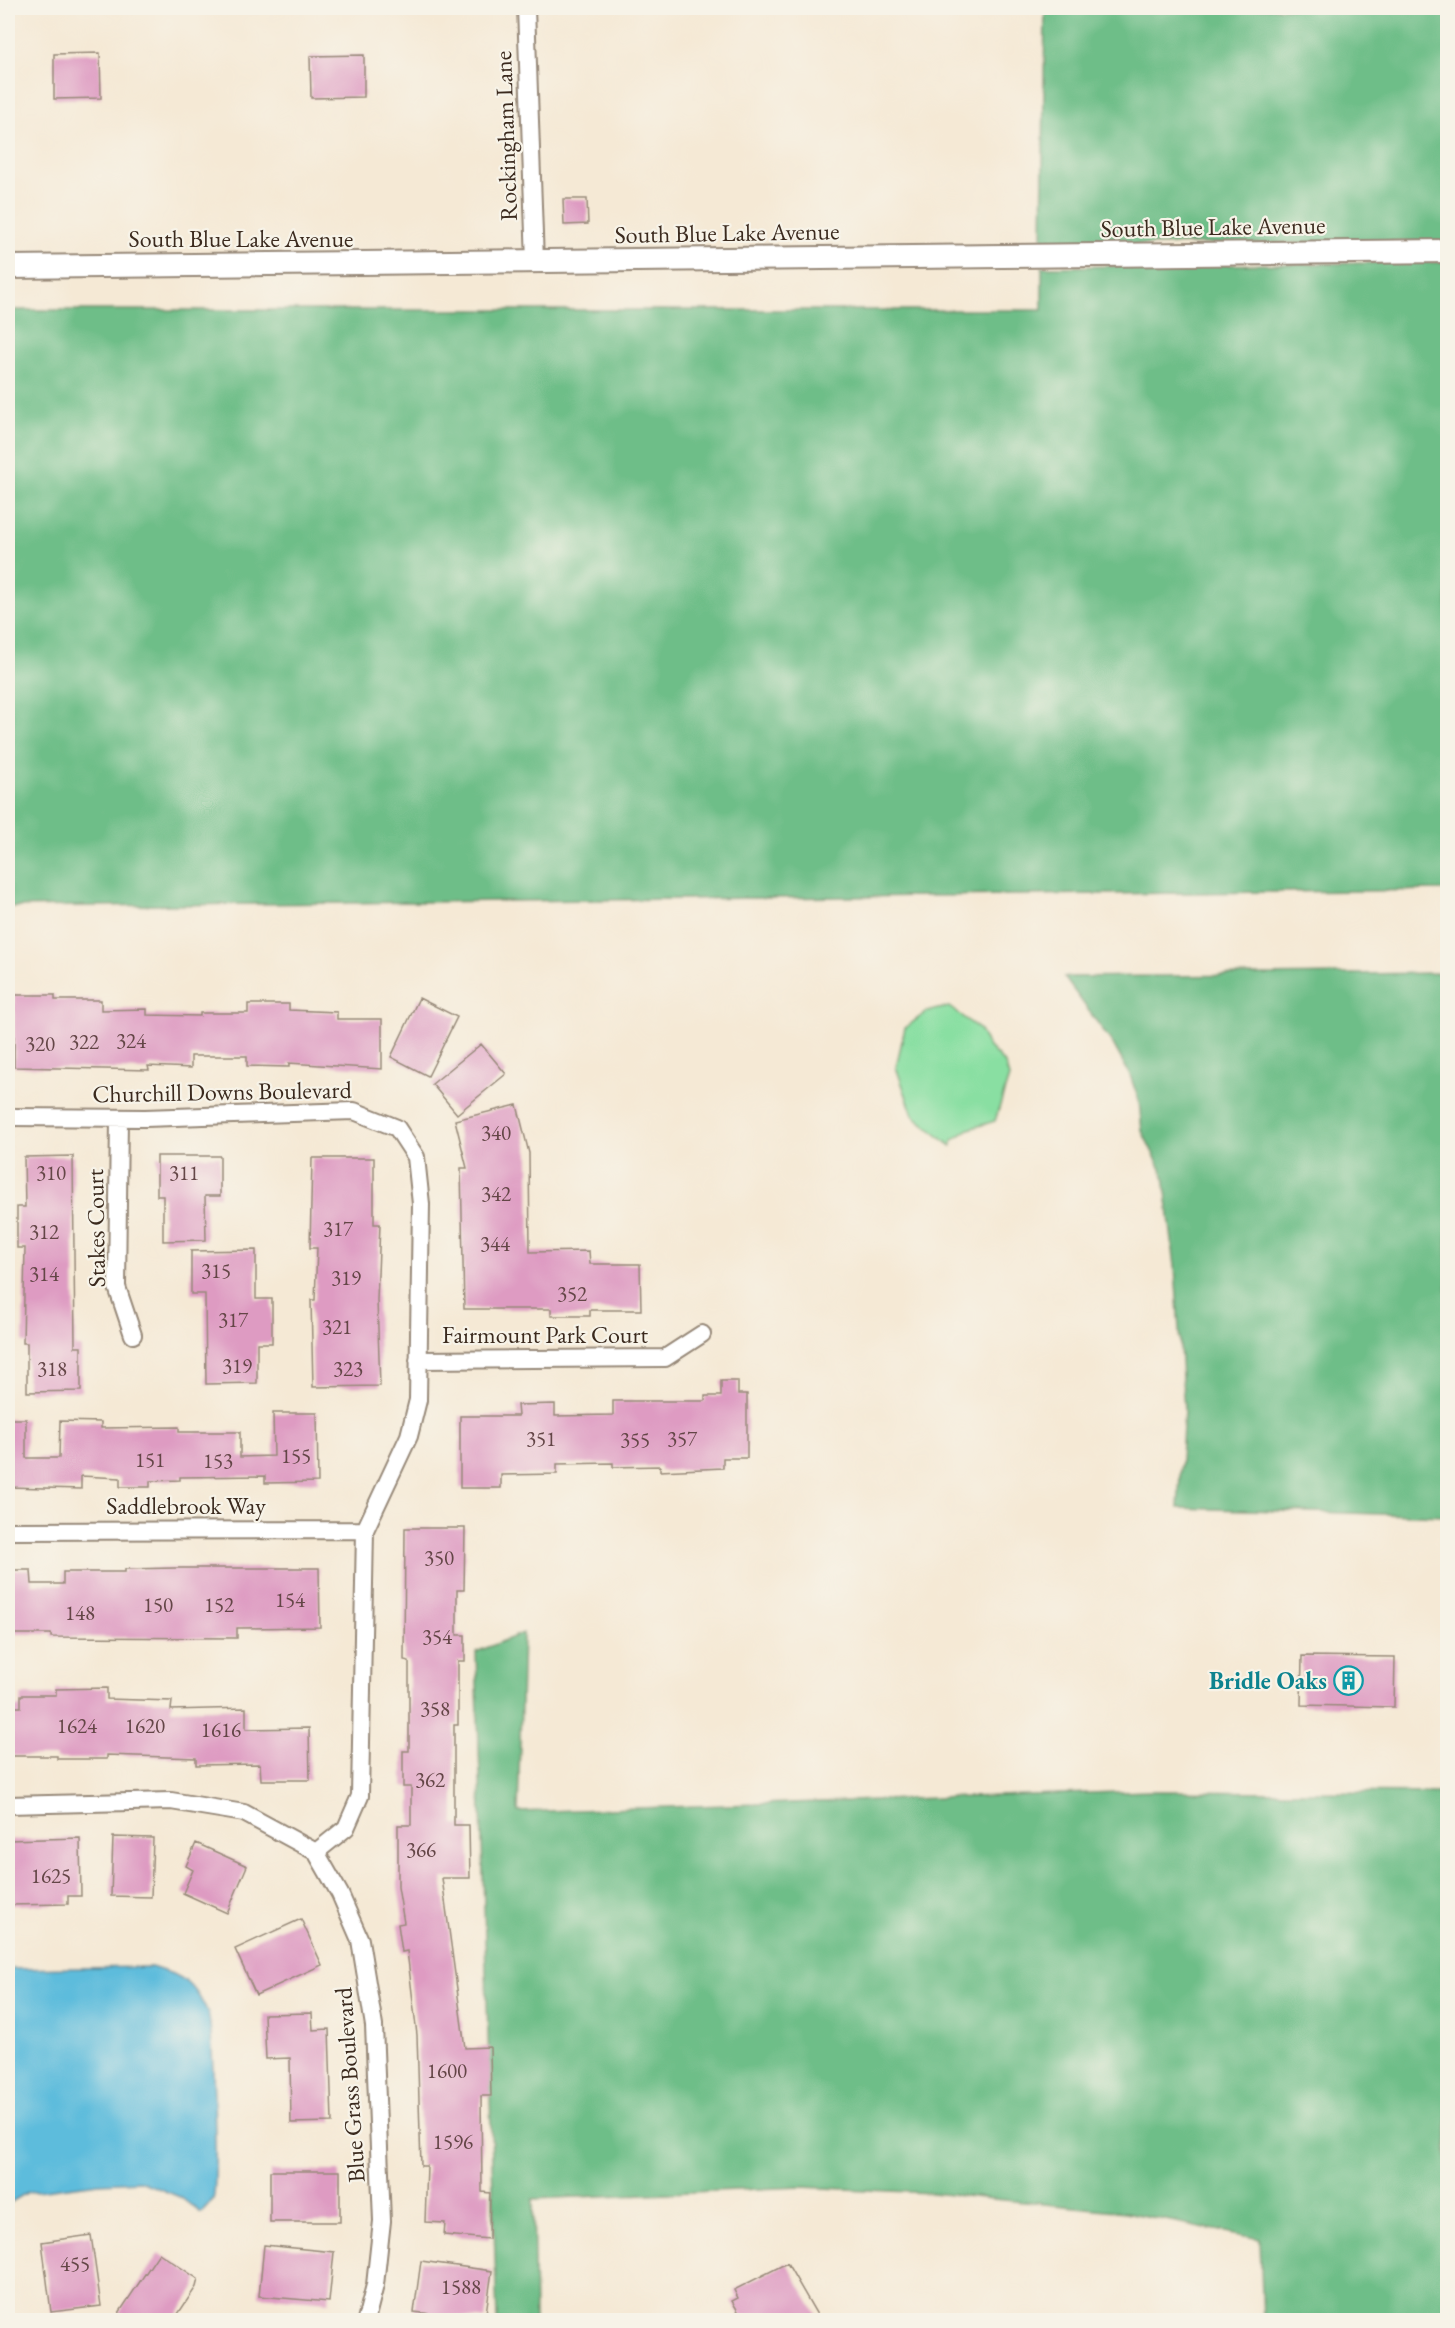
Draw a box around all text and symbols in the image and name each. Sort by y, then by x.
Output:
street label: Rockingham Lane [487,51,524,222]
street label: South Blue Lake Avenue [1100,209,1326,244]
street label: South Blue Lake Avenue [614,215,840,250]
street label: South Blue Lake Avenue [129,223,353,254]
house number: 324 [116,1027,147,1054]
house number: 322 [69,1028,99,1055]
house number: 320 [25,1030,55,1057]
street label: Churchill Downs Boulevard [92,1074,353,1109]
house number: 340 [481,1119,511,1146]
house number: 310 [36,1159,66,1186]
house number: 311 [169,1159,199,1186]
street label: Stakes Court [79,1168,112,1288]
house number: 342 [481,1180,511,1207]
house number: 317 [323,1215,354,1242]
house number: 312 [29,1218,59,1245]
house number: 344 [480,1230,511,1257]
house number: 315 [201,1257,231,1284]
house number: 314 [29,1260,60,1287]
house number: 319 [331,1264,361,1291]
house number: 352 [557,1280,587,1307]
house number: 317 [218,1306,249,1333]
house number: 321 [322,1313,352,1340]
street label: Fairmount Park Court [442,1319,648,1350]
house number: 319 [222,1352,252,1379]
house number: 318 [37,1355,67,1382]
house number: 323 [333,1355,363,1382]
house number: 351 [526,1425,556,1452]
house number: 357 [667,1425,698,1452]
house number: 355 [620,1426,650,1453]
house number: 155 [281,1442,311,1469]
house number: 151 [135,1446,165,1473]
house number: 153 [203,1447,233,1474]
street label: Saddlebrook Way [106,1490,266,1521]
house number: 350 [424,1544,454,1571]
house number: 154 [275,1586,306,1613]
house number: 150 [143,1591,173,1618]
house number: 152 [204,1591,234,1618]
house number: 148 [65,1599,95,1626]
house number: 354 [422,1623,453,1650]
place label: Bridle Oaks [1209,1665,1327,1696]
building icon: Bridle Oaks [1332,1665,1364,1697]
house number: 358 [420,1695,450,1722]
house number: 1624 [57,1712,98,1739]
house number: 1620 [125,1712,165,1739]
house number: 1616 [201,1716,241,1743]
house number: 362 [415,1766,445,1793]
house number: 366 [406,1836,436,1863]
house number: 1625 [31,1862,71,1889]
street label: Blue Grass Boulevard [327,1986,372,2184]
house number: 1600 [427,2057,467,2084]
house number: 1596 [433,2128,473,2155]
house number: 455 [60,2250,90,2277]
house number: 1588 [441,2273,481,2300]

